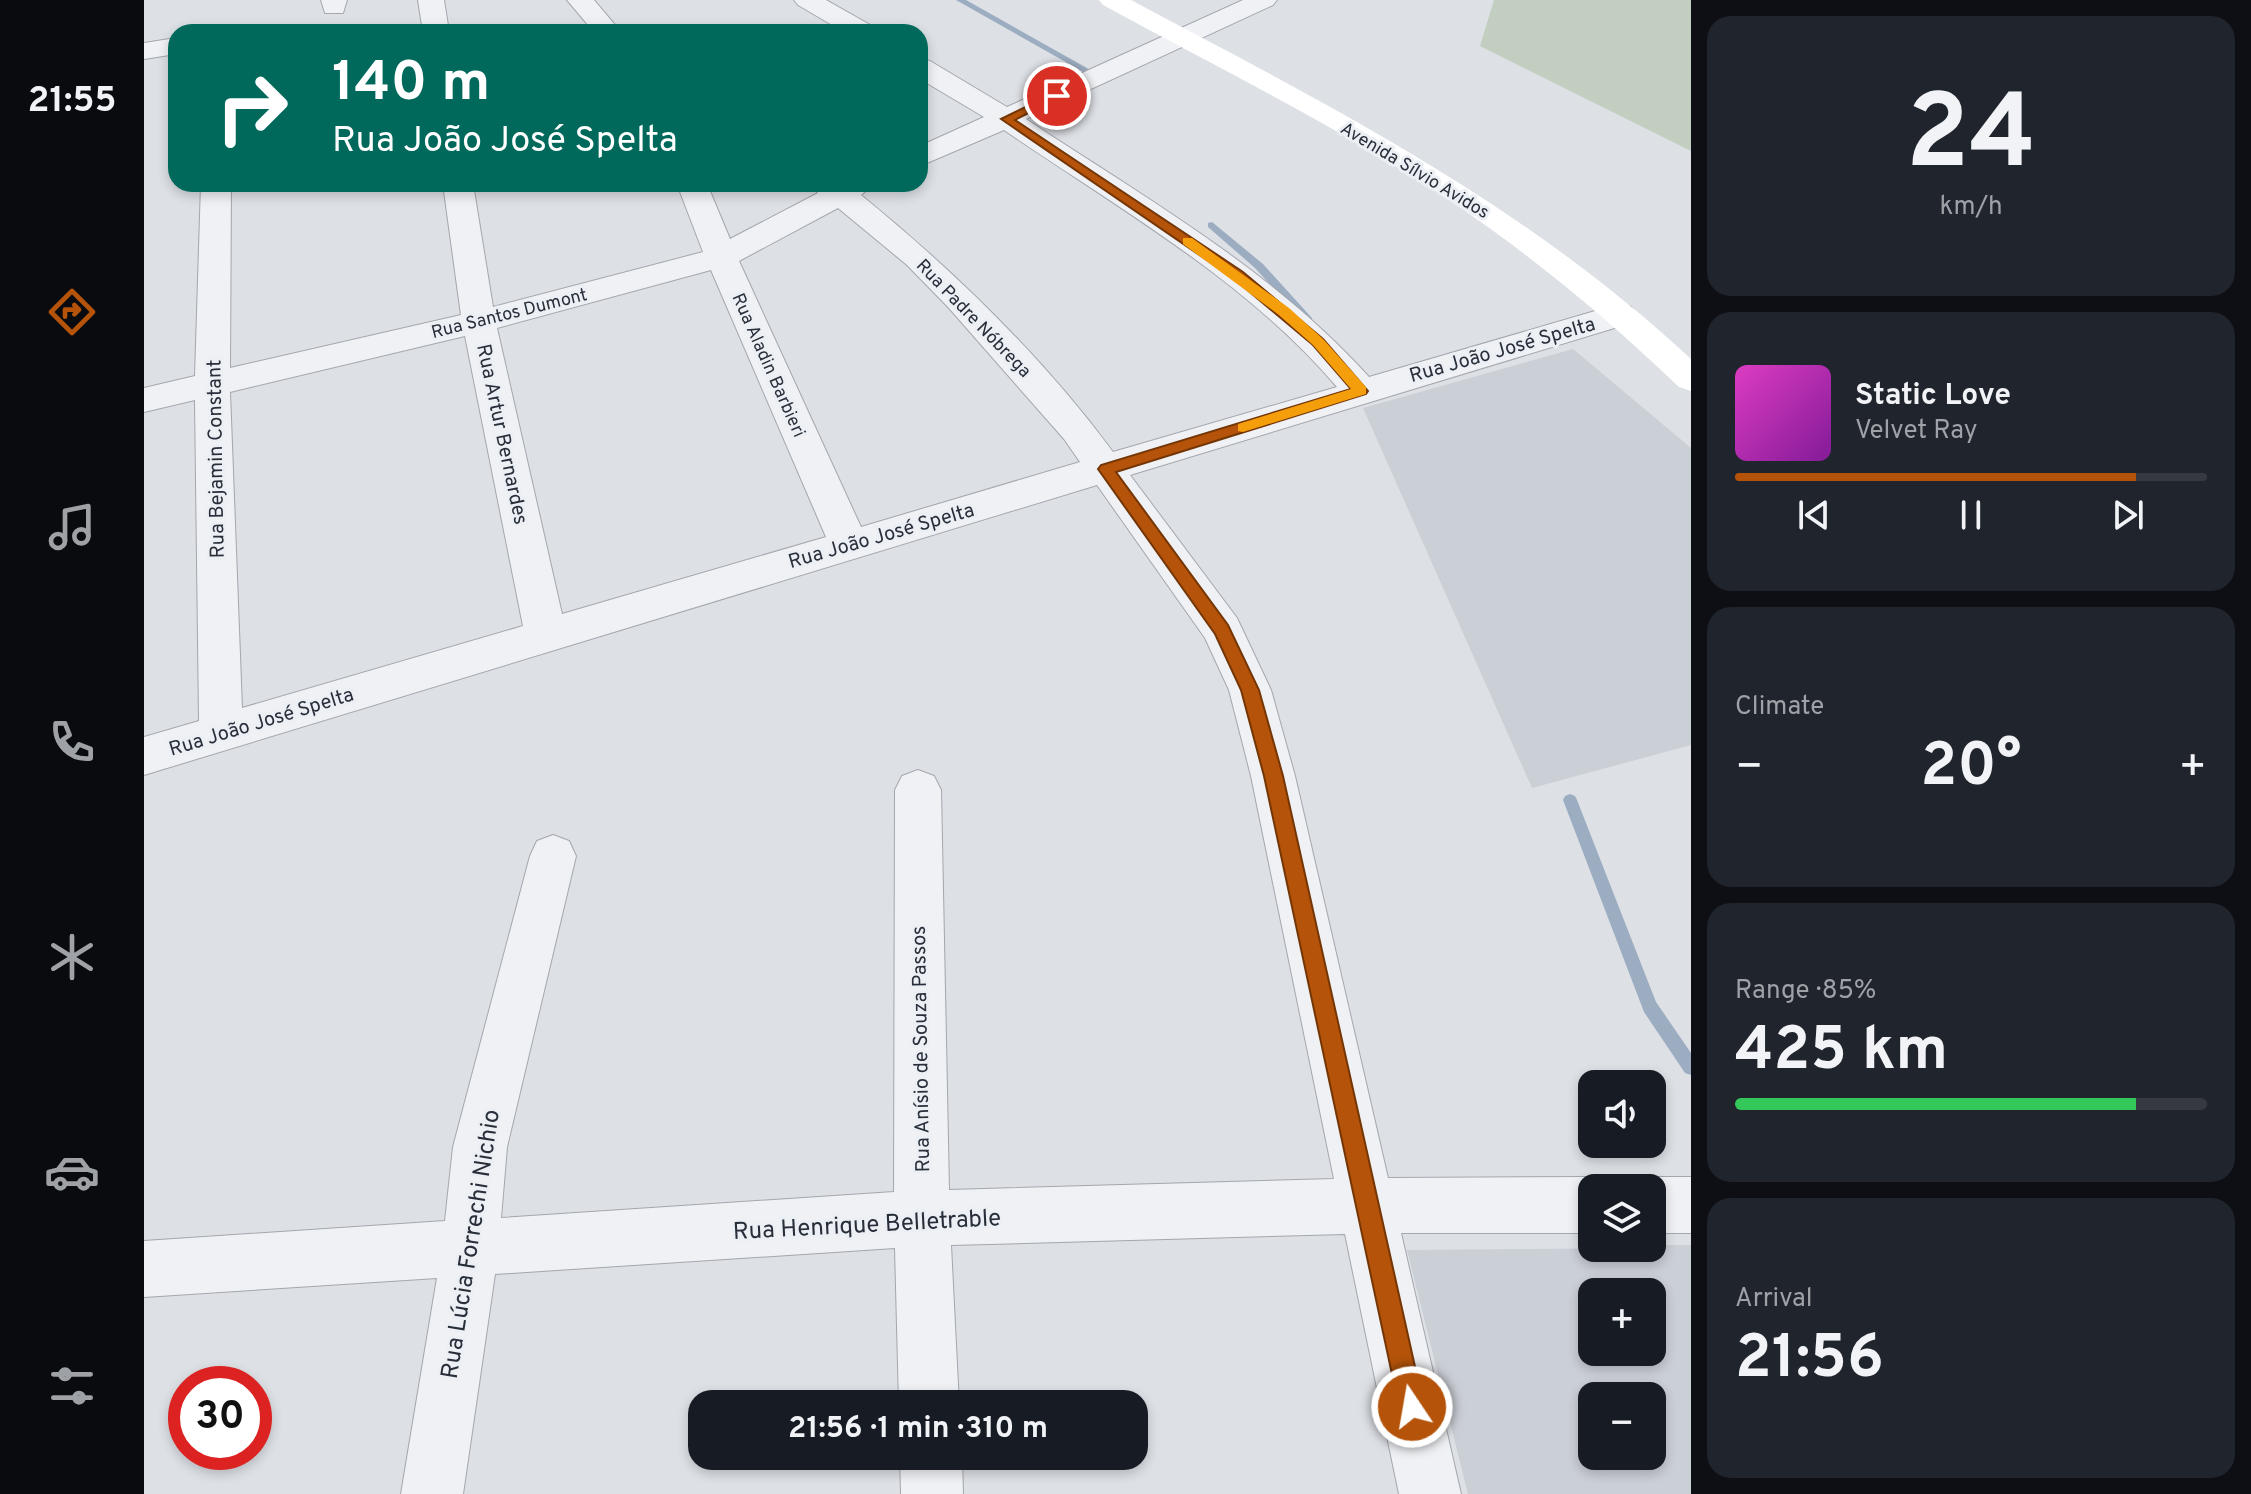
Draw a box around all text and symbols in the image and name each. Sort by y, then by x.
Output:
text: 140 m [332,50,490,120]
icon: right [200,56,304,160]
pin [1023,62,1091,130]
text: 24 [1906,73,2036,205]
icon: arrive [1035,74,1079,118]
text: 21:55 [27,79,117,125]
street label: Avenida Sílvio Avidos [1336,118,1493,225]
text: Rua João José Spelta [332,119,678,165]
text: km/h [1939,191,2003,224]
street label: Rua Padre Nóbrega [910,255,1035,383]
icon: directions [44,284,100,340]
street label: Rua Santos Dumont [429,284,590,345]
street label: Rua Aladin Barbieri [726,290,810,441]
street label: Rua João José Spelta [1407,312,1598,390]
street label: Rua Artur Bernardes [469,342,533,527]
street label: Rua Bejamin Constant [202,359,232,559]
text: Static Love [1855,378,2011,415]
text: Velvet Ray [1855,415,1978,448]
icon: previous [1792,493,1836,537]
icon: pause [1949,493,1993,537]
icon: next [2106,493,2150,537]
street label: Rua João José Spelta [786,498,977,576]
icon: music [44,499,100,555]
street label: Rua João José Spelta [166,682,357,763]
text: Climate [1735,691,1824,724]
icon: phone [44,714,100,770]
text: 20° [1920,731,2022,807]
text: − [1735,741,1763,797]
text: + [2179,741,2207,797]
street label: Rua Anísio de Souza Passos [907,925,937,1173]
icon: climate [44,929,100,985]
text: Range · 85% [1735,975,1876,1008]
text: 425 km [1735,1015,1948,1091]
map controls [1578,1070,1666,1470]
button: sound [1578,1070,1666,1158]
street label: Rua Lúcia Forrechi Nichio [436,1107,508,1381]
icon: car [44,1144,100,1200]
button: layers [1578,1174,1666,1262]
street label: Rua Henrique Belletrable [732,1204,1002,1248]
button: + [1578,1278,1666,1366]
text: Arrival [1735,1283,1813,1316]
text: 21:56 [1735,1323,1884,1399]
icon: filters [44,1358,100,1414]
position arrow [1370,1365,1454,1449]
speed limit sign: 30 [168,1366,272,1470]
button: − [1578,1382,1666,1470]
text: 21:56 · 1 min · 310 m [788,1411,1048,1448]

